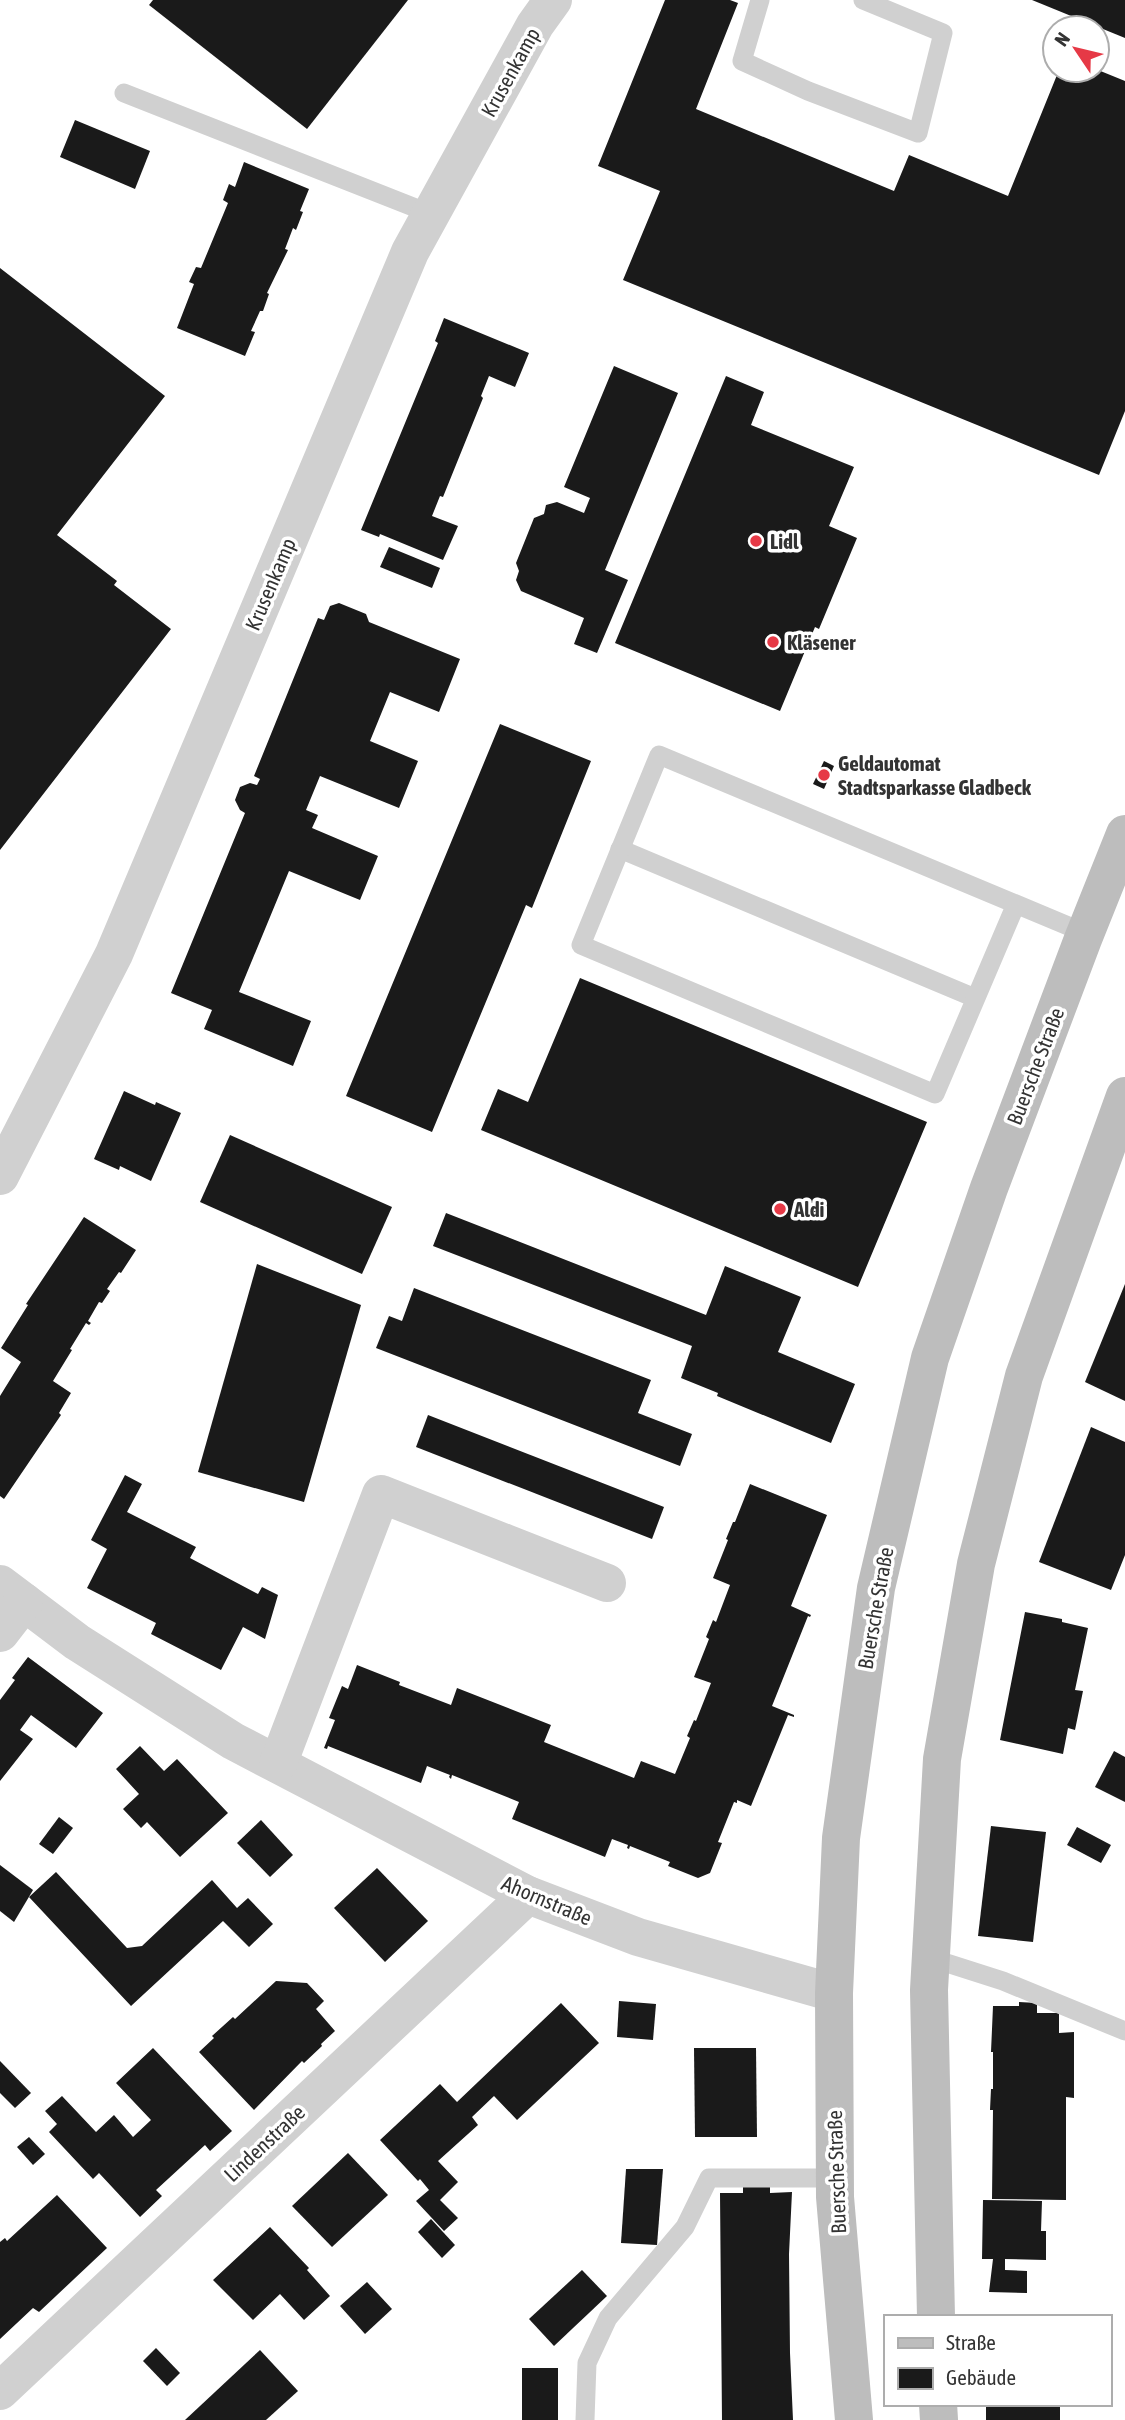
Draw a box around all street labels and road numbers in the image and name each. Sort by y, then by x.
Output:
street label: Krusenkamp [476,23,544,121]
street label: Krusenkamp [240,534,300,634]
street label: Buersche Straße [1002,1004,1068,1128]
street label: Buersche Straße [852,1545,898,1671]
street label: Ahornstraße [499,1870,595,1930]
street label: Lindenstraße [219,2100,309,2186]
street label: Buersche Straße [822,2110,850,2234]

